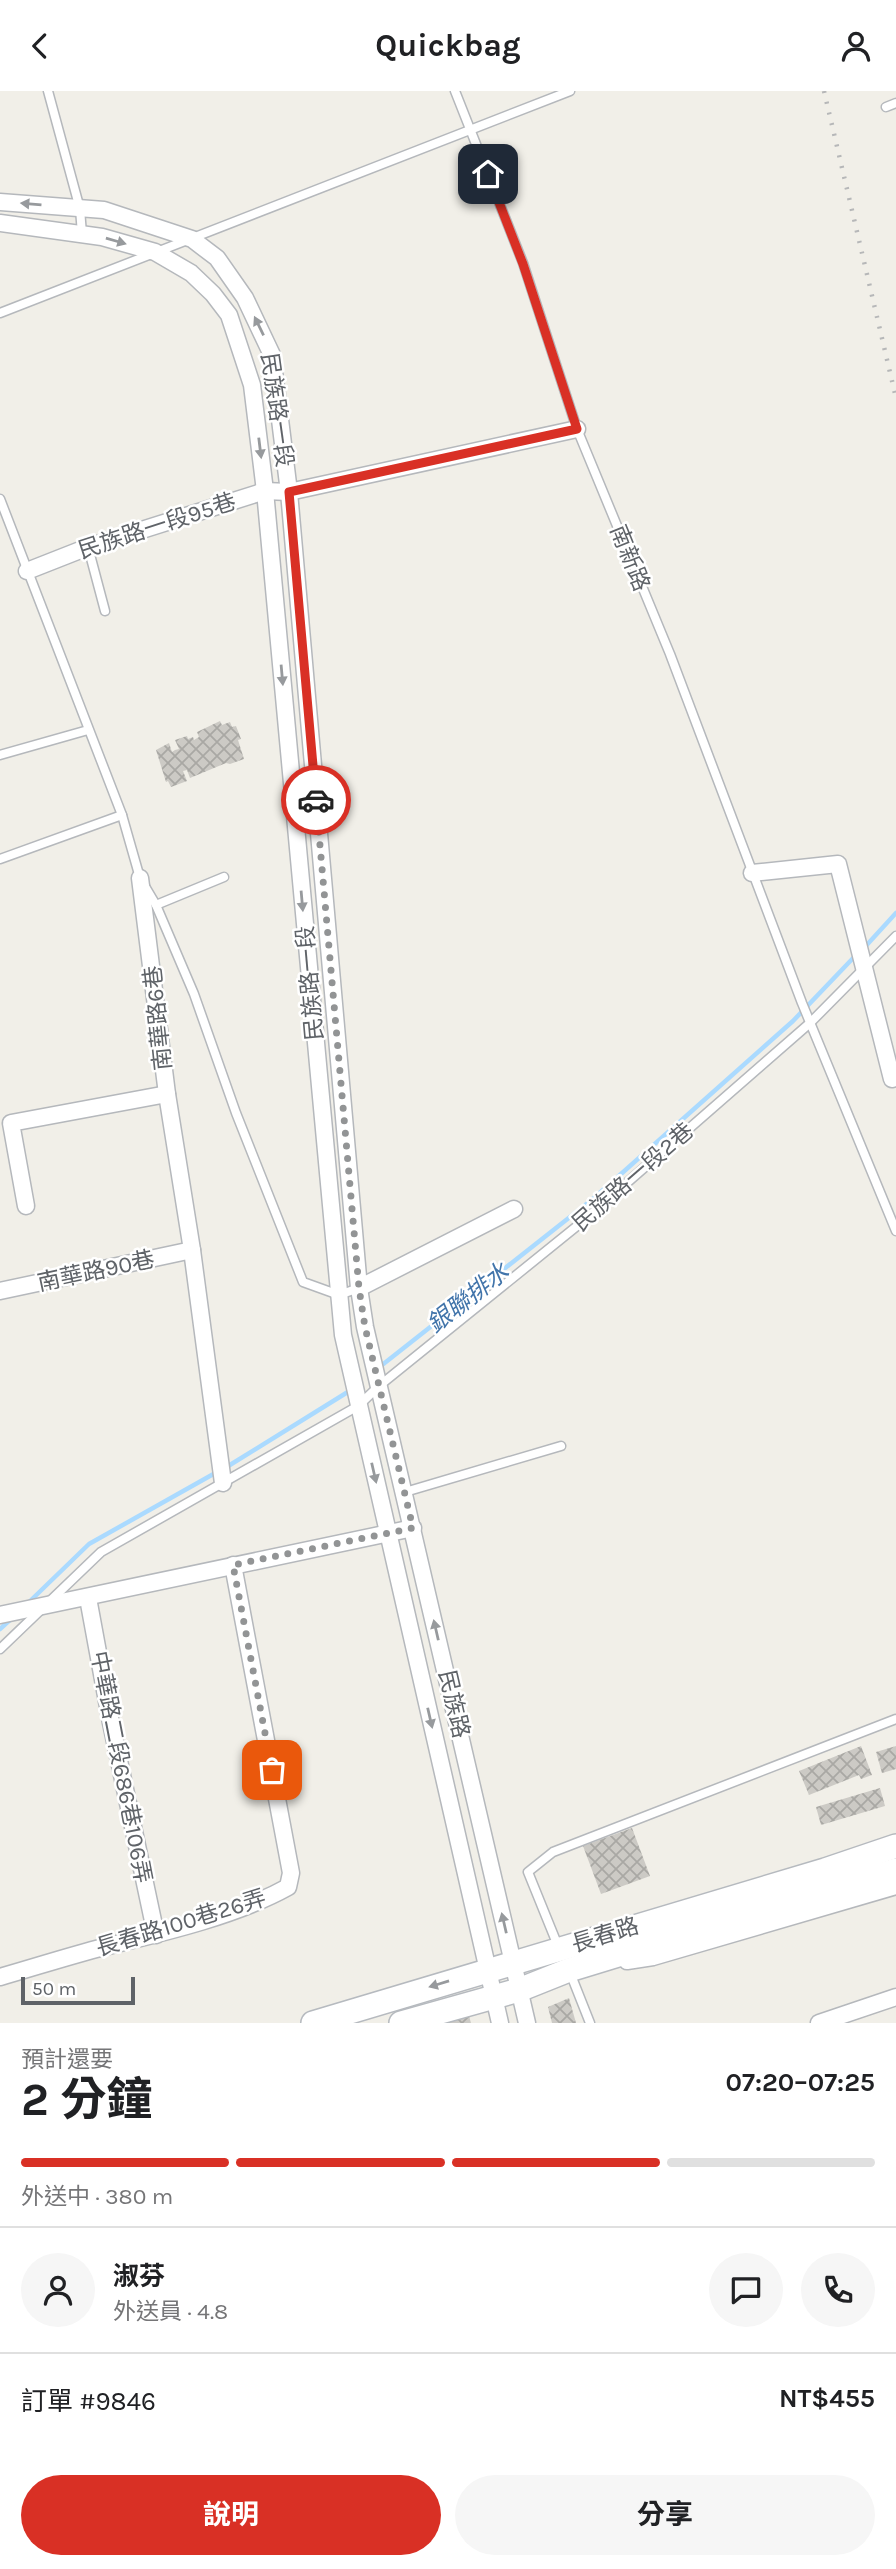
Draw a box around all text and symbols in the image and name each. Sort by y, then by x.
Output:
icon: back [21,27,59,65]
text: Quickbag [375,27,521,64]
icon: person [837,27,875,65]
pin [458,144,518,204]
icon: home [469,155,507,193]
one-way arrow [20,199,42,210]
one-way arrow [106,236,127,246]
one-way arrow [253,316,265,336]
street label: 民族路一段 [256,351,298,469]
one-way arrow [254,437,265,459]
street label: 民族路一段95巷 [75,488,239,564]
street label: 南新路 [605,521,655,595]
one-way arrow [277,664,288,686]
courier [281,765,351,835]
icon: car [297,781,335,819]
one-way arrow [297,890,308,912]
street label: 民族路一段 [292,925,328,1041]
street label: 南華路6巷 [139,964,177,1072]
street label: 民族路一段2巷 [567,1117,699,1237]
street label: 南華路90巷 [35,1245,157,1297]
water label: 銀聯排水 [422,1257,515,1339]
one-way arrow [368,1462,379,1484]
one-way arrow [431,1619,442,1641]
street label: 中華路二段686巷106弄 [85,1649,157,1885]
street label: 民族路 [433,1667,475,1741]
one-way arrow [424,1707,435,1729]
pin [242,1740,302,1800]
icon: bag [253,1751,291,1789]
street label: 長春路100巷26弄 [93,1884,269,1962]
one-way arrow [499,1912,510,1934]
street label: 長春路 [568,1912,642,1958]
scale bar [21,1974,135,2006]
text: 50 m [32,1978,76,2000]
one-way arrow [428,1980,449,1990]
text: 預計還要 [21,2046,113,2073]
text: 07:20–07:25 [726,2067,875,2098]
text: 2 分鐘 [21,2073,152,2127]
text: 外送中 · 380 m [21,2183,173,2210]
button: person [21,2253,95,2327]
button: chat [709,2253,783,2327]
button: phone [801,2253,875,2327]
text: 淑芬 [113,2261,165,2292]
text: 外送員 · 4.8 [113,2298,228,2325]
text: NT$455 [779,2383,875,2414]
text: 訂單 #9846 [21,2386,156,2417]
button: 說明 [21,2475,441,2555]
button: 分享 [455,2475,875,2555]

